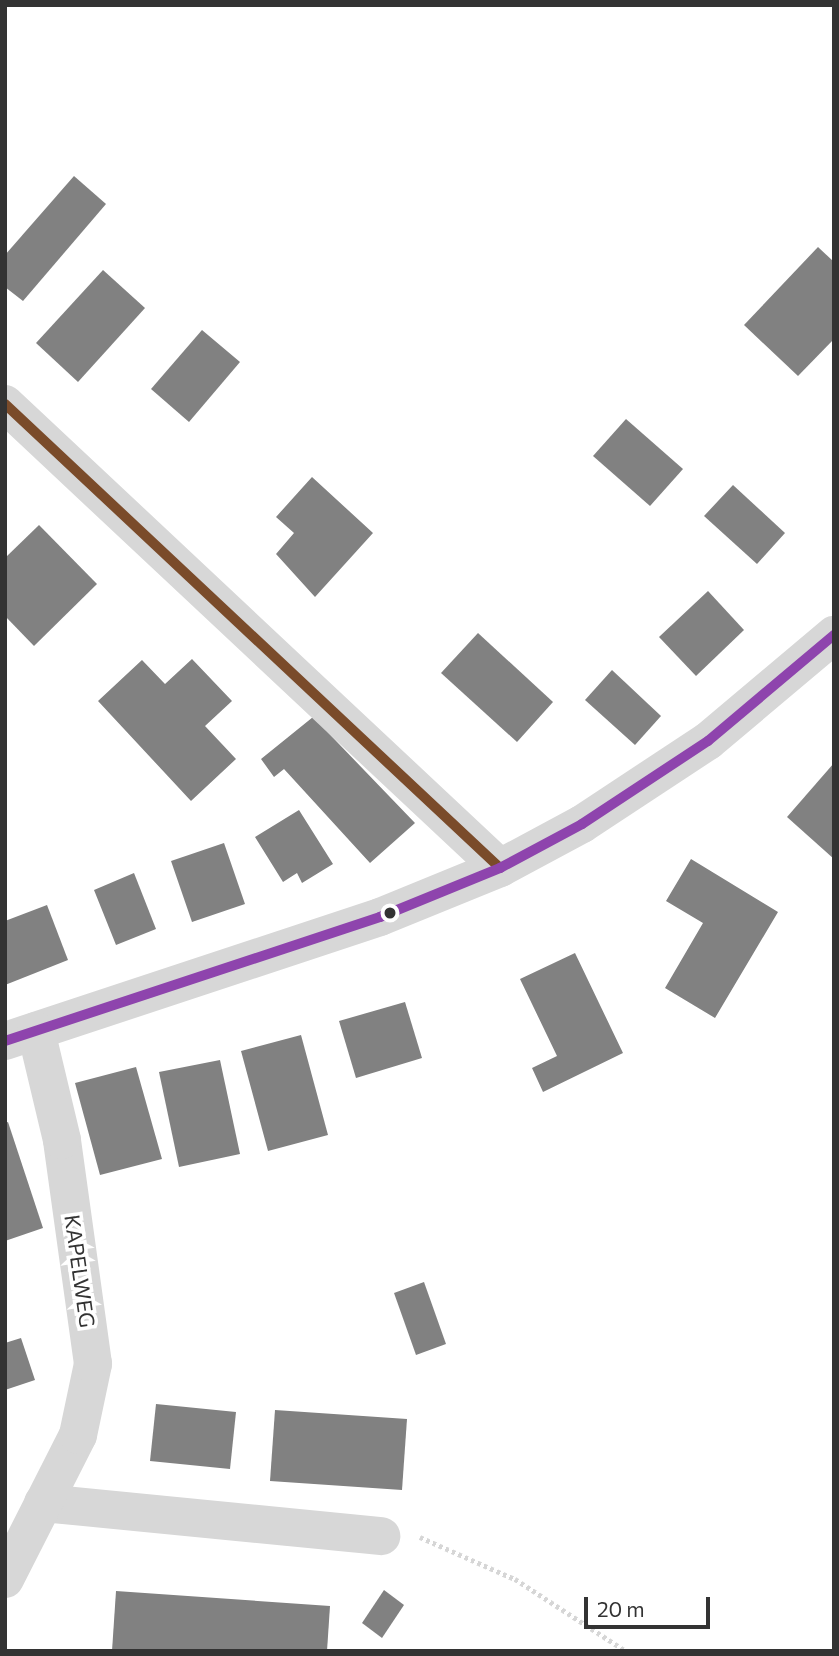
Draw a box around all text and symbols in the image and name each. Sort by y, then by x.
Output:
unlabelled marker [383,906,397,920]
street label: KAPELWEG [60,1213,100,1329]
scale bar [587,1582,713,1626]
text: 20 m [597,1596,645,1621]

